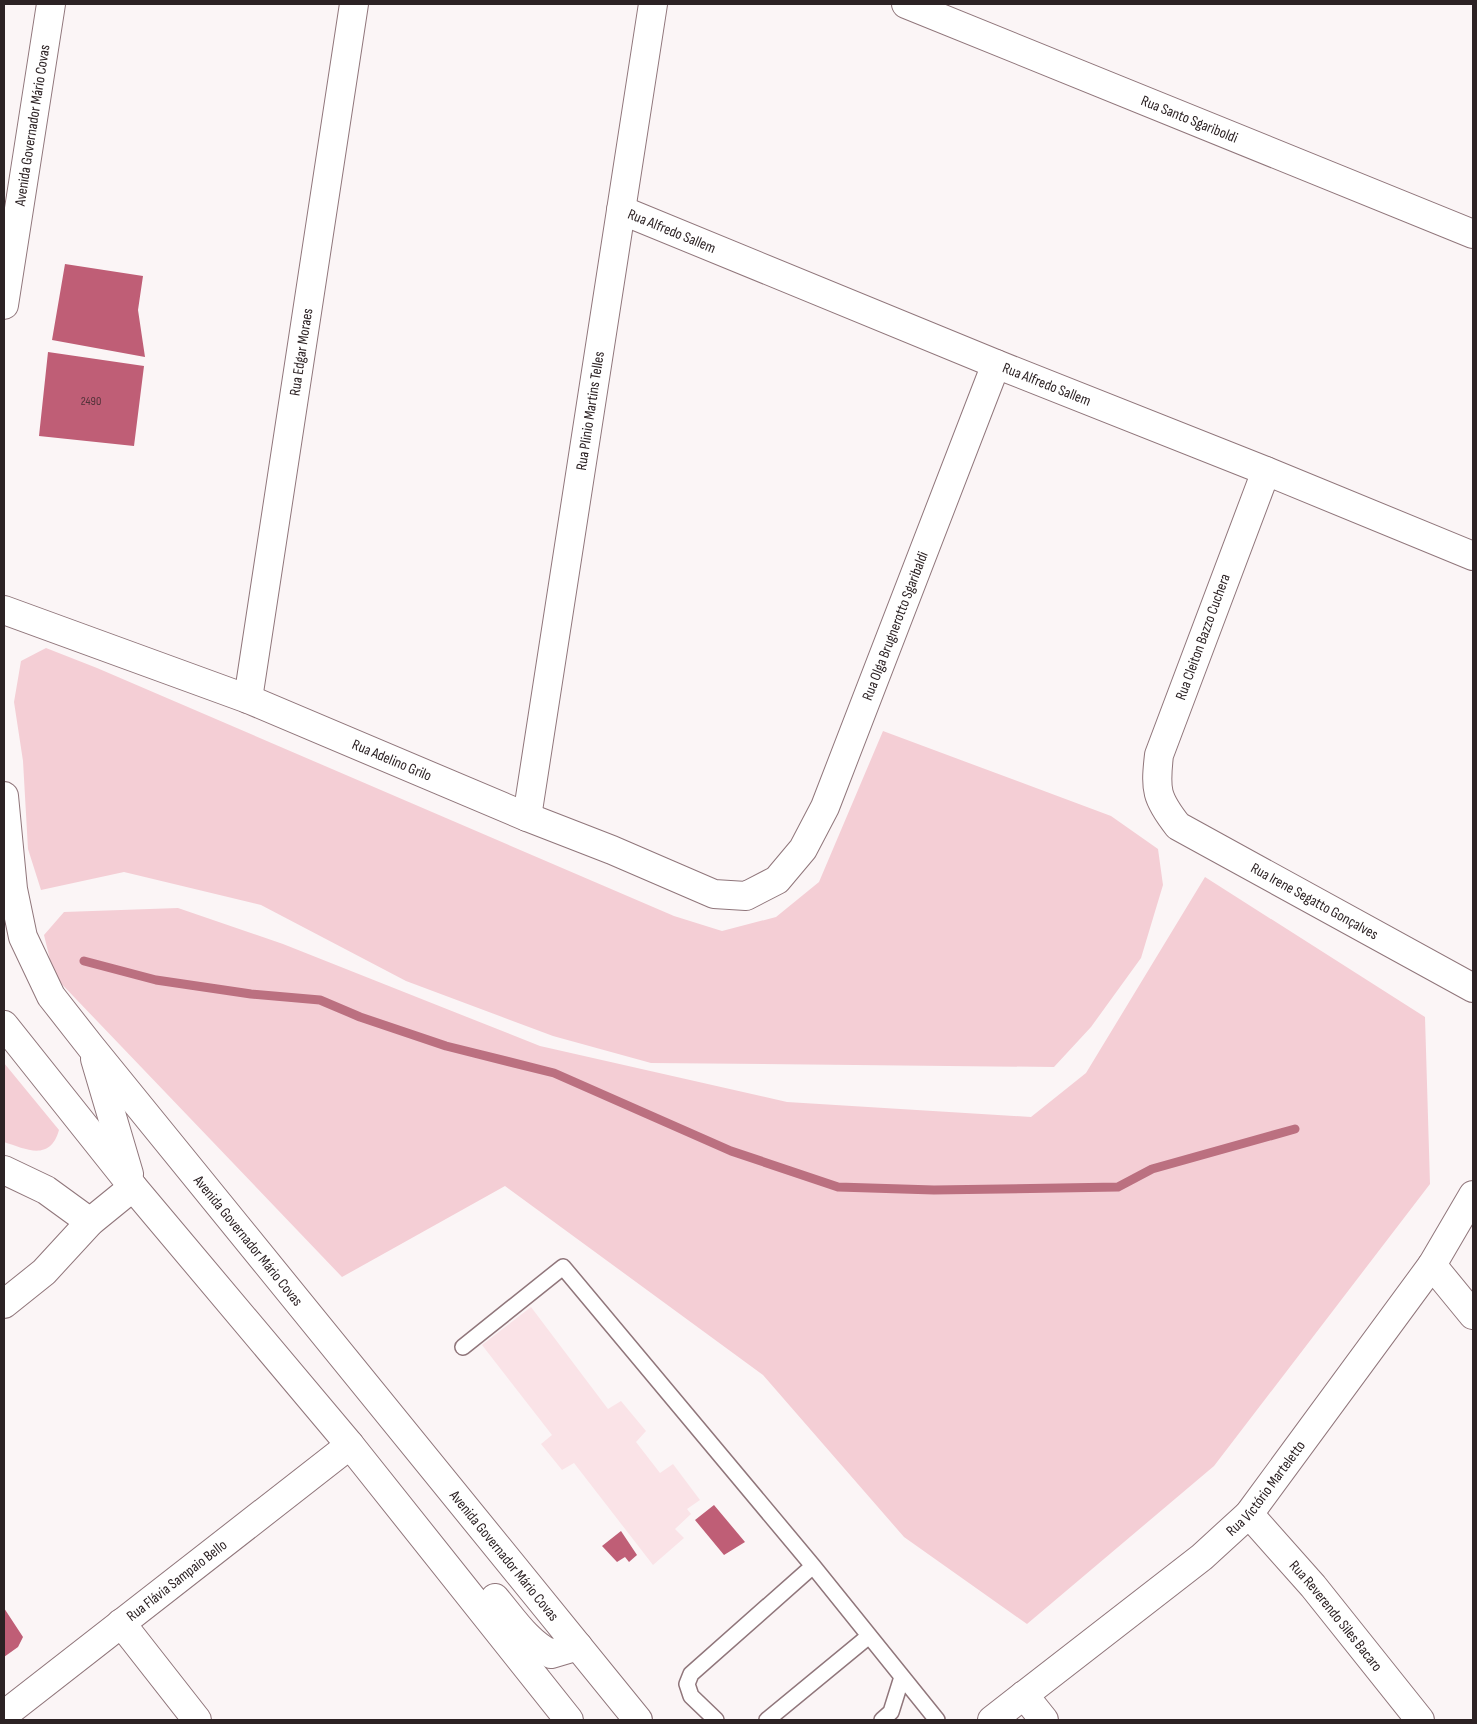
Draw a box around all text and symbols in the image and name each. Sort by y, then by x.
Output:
street label: Avenida Governador Mário Covas [10,43,54,208]
street label: Rua Santo Sgariboldi [1138,91,1241,147]
street label: Rua Alfredo Sallem [625,204,719,257]
street label: Rua Edgar Moraes [285,307,317,397]
street label: Rua Plinio Martins Telles [571,350,609,472]
street label: Rua Alfredo Sallem [1000,358,1094,410]
house number: 2490 [81,394,101,409]
street label: Rua Olga Brugnerotto Sgaribaldi [858,548,932,703]
street label: Rua Cleiton Bazzo Cuchera [1171,571,1235,703]
street label: Rua Adelino Grilo [349,735,435,785]
street label: Rua Irene Segatto Gonçalves [1247,858,1382,944]
street label: Avenida Governador Mário Covas [189,1170,307,1310]
street label: Rua Victório Marteletto [1222,1437,1309,1540]
street label: Avenida Governador Mário Covas [445,1486,563,1625]
street label: Rua Flávia Sampaio Bello [123,1535,231,1625]
street label: Rua Reverendo Siles Bacaro [1285,1556,1387,1675]

